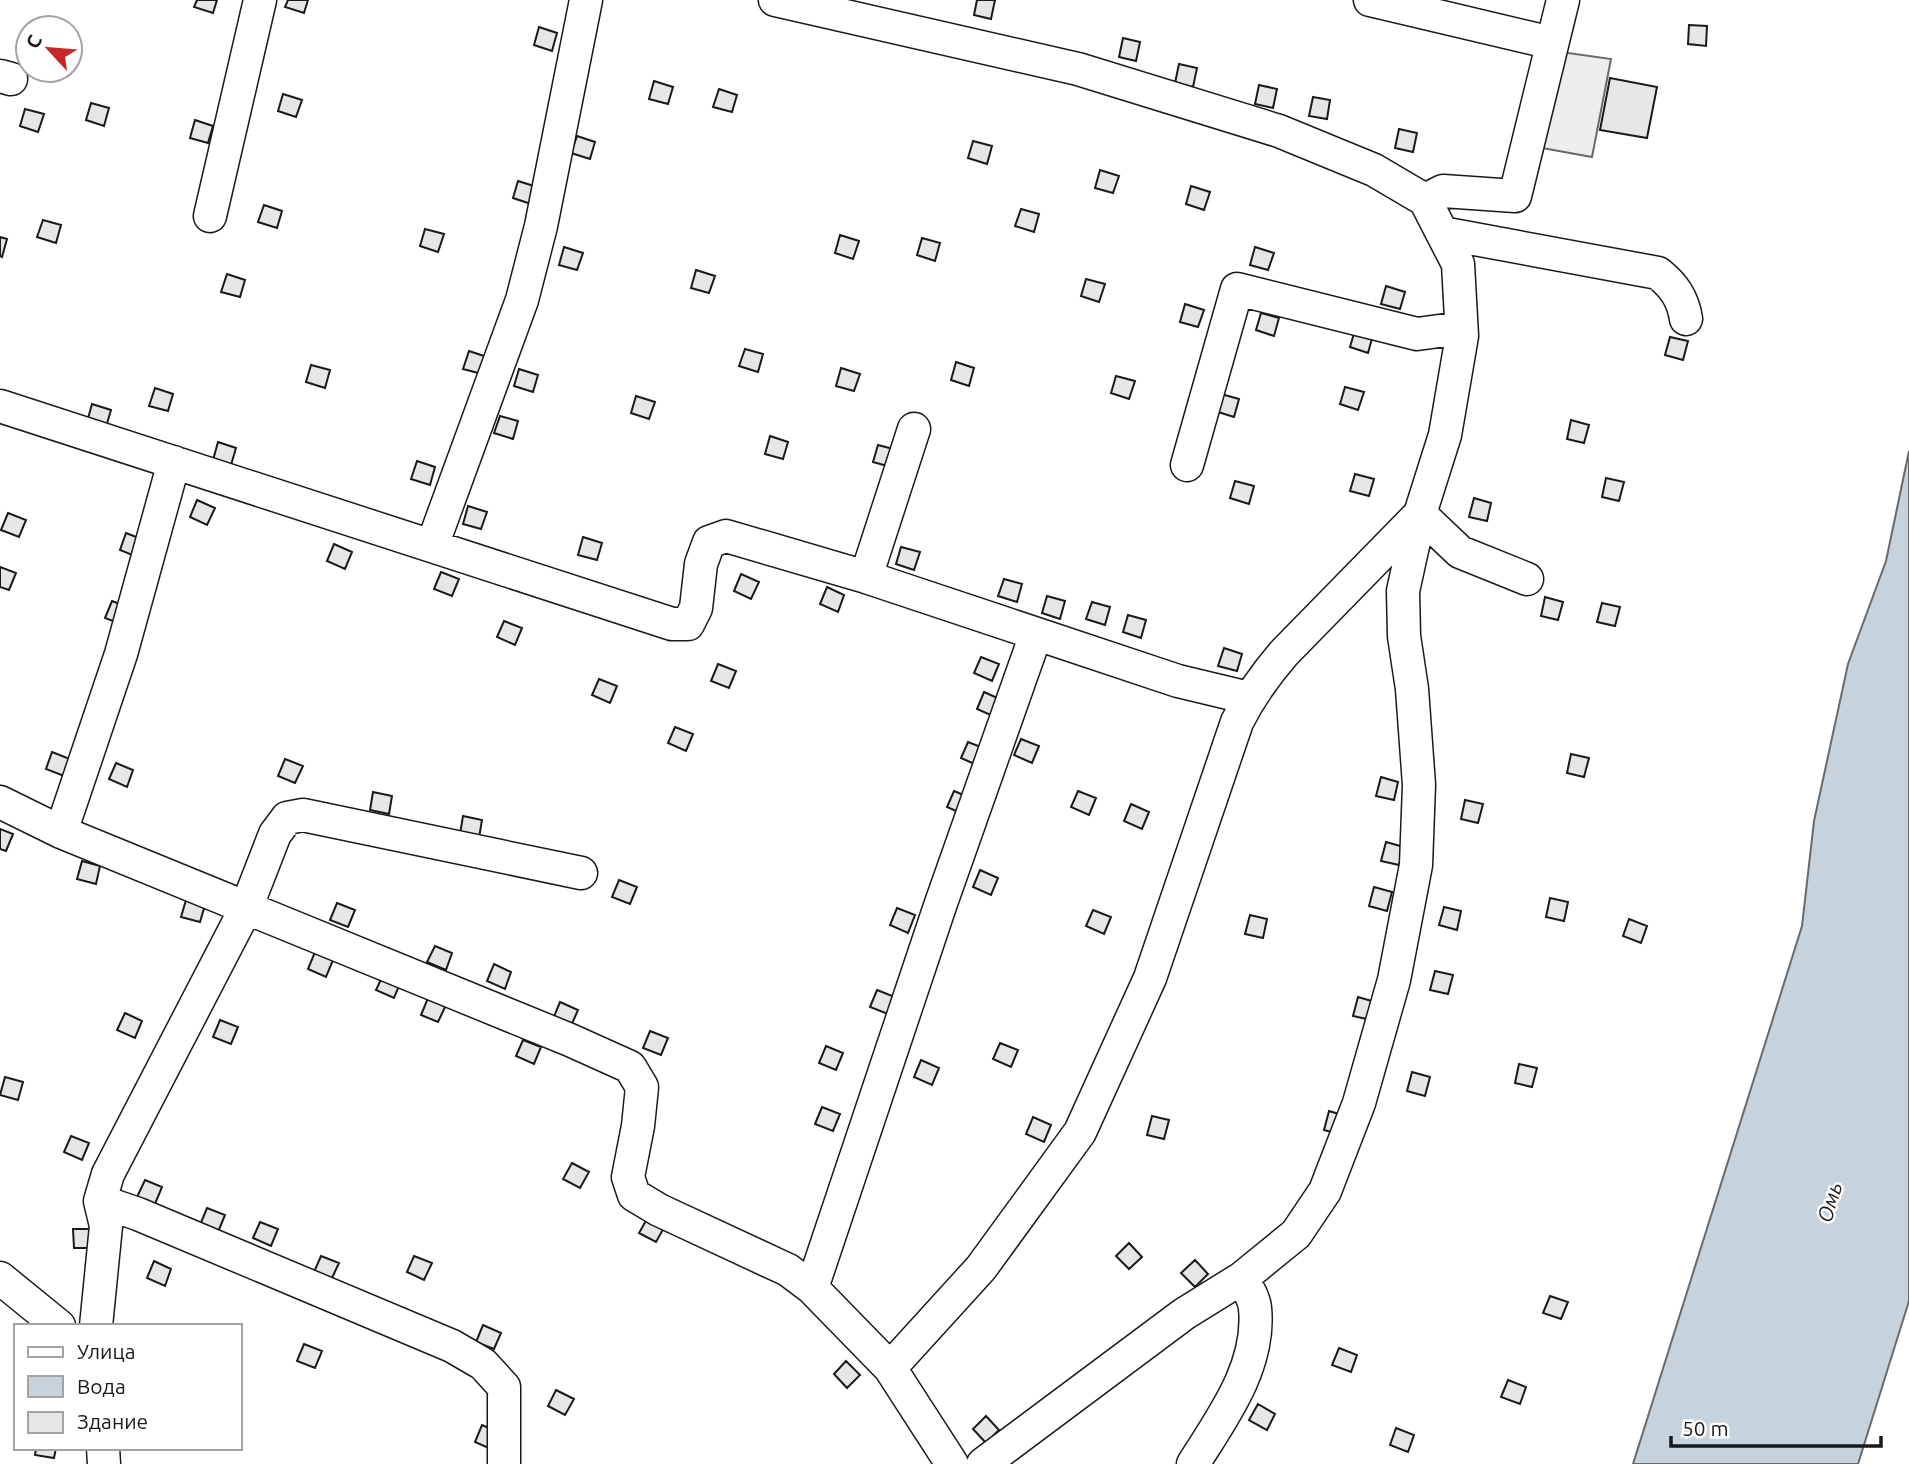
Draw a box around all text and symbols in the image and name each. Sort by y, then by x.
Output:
north arrow [14,14,84,84]
text: С [21,31,46,52]
water label: Омь [1812,1179,1846,1225]
legend [14,1324,242,1450]
text: Улица [77,1339,135,1363]
text: Вода [77,1374,126,1398]
scale bar [1671,1404,1881,1448]
text: Здание [77,1409,148,1433]
text: 50 m [1682,1416,1729,1440]

